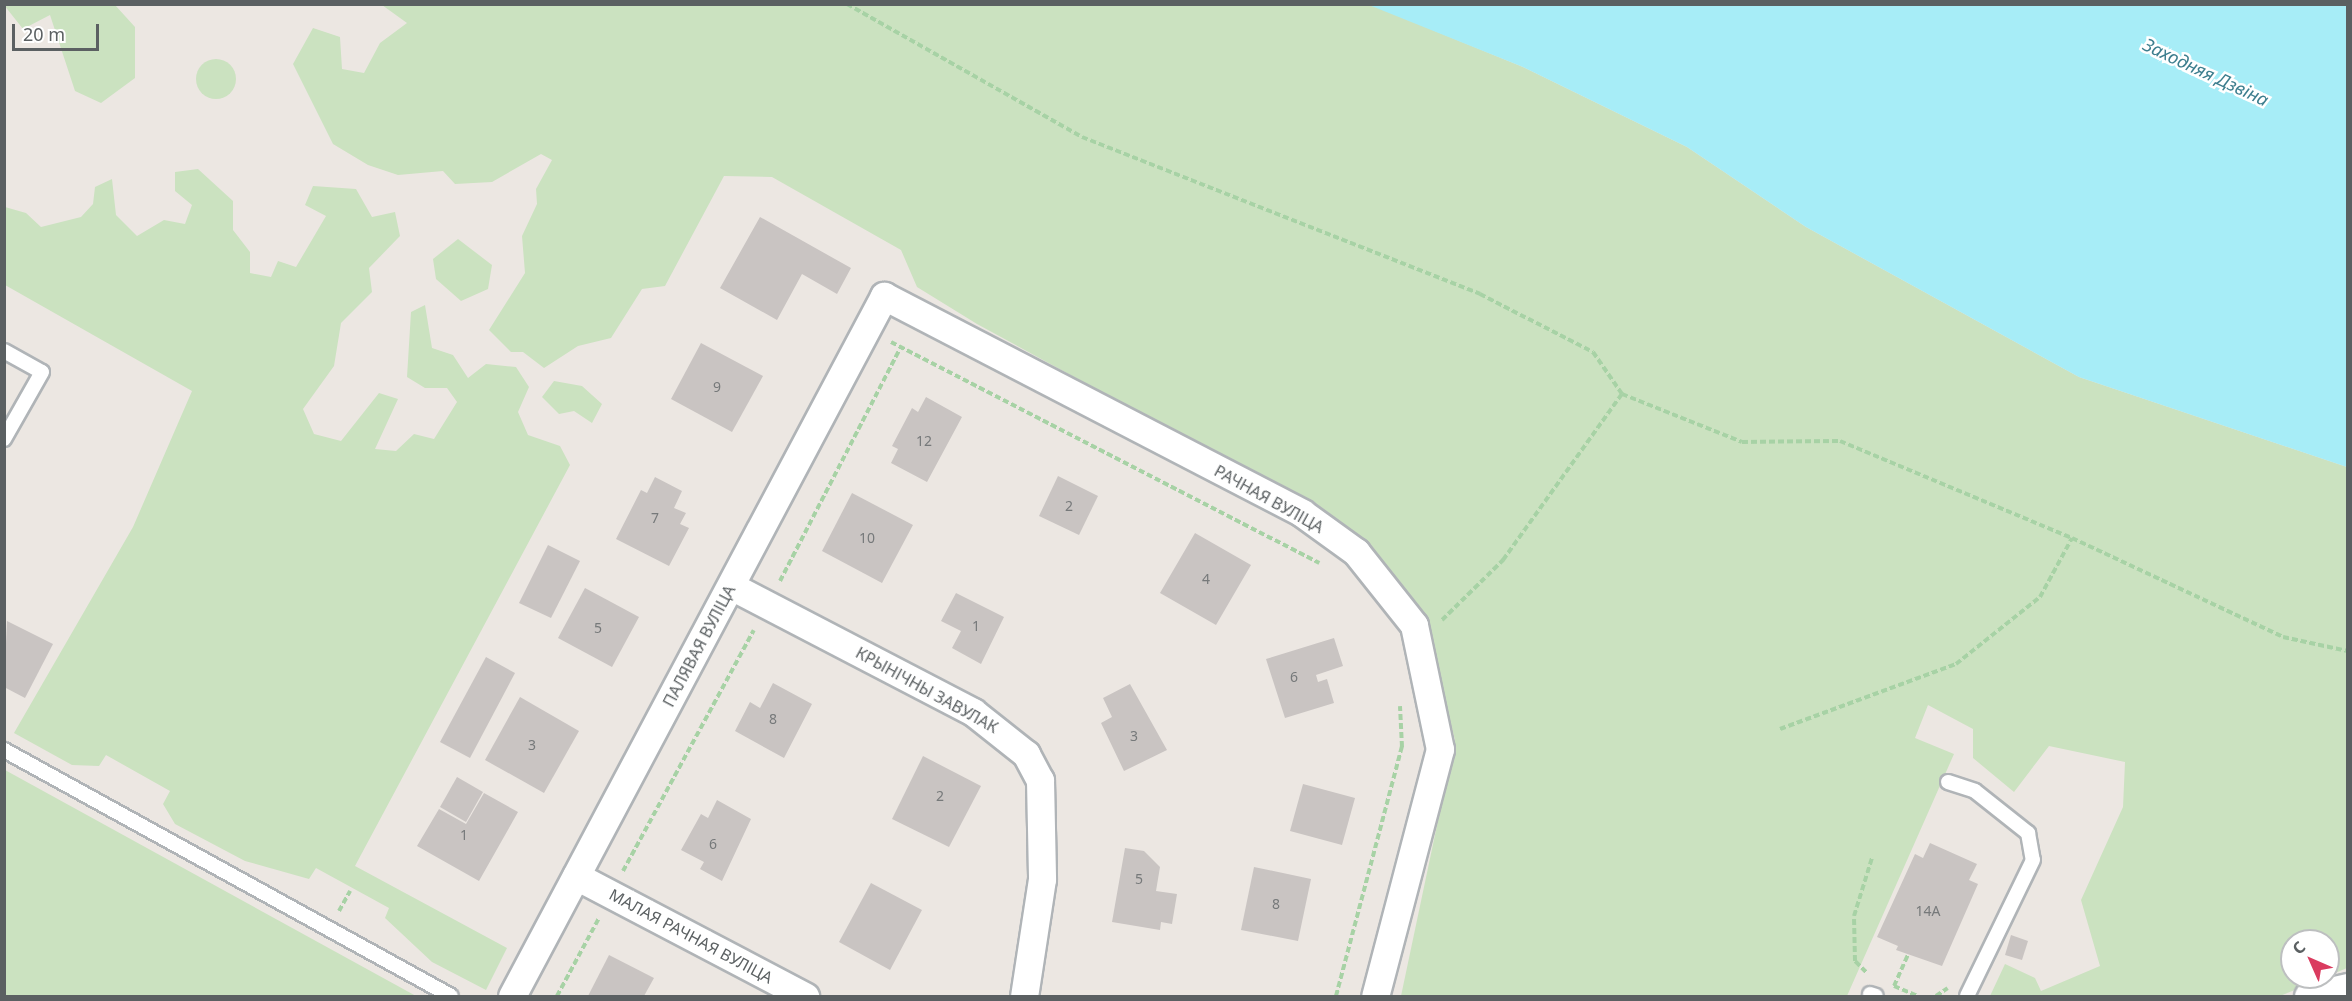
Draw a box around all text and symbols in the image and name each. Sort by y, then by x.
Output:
scale bar [15,12,102,50]
text: 20 m [23,22,65,46]
water label: Заходняя Дзвіна [2140,34,2272,110]
house number: 9 [713,379,721,395]
house number: 12 [916,433,932,449]
street label: РАЧНАЯ ВУЛІЦА [1211,461,1327,537]
house number: 2 [1065,498,1073,514]
house number: 7 [651,510,659,526]
house number: 10 [859,530,875,546]
house number: 4 [1202,571,1210,587]
street label: ПАЛЯВАЯ ВУЛІЦА [659,582,739,710]
house number: 1 [972,618,980,634]
house number: 5 [594,620,602,636]
street label: КРЫНІЧНЫ ЗАВУЛАК [852,643,1002,737]
house number: 6 [1290,669,1298,685]
house number: 8 [769,711,777,727]
house number: 3 [1130,728,1138,744]
house number: 3 [528,737,536,753]
house number: 2 [936,788,944,804]
house number: 1 [460,827,468,843]
house number: 6 [709,836,717,852]
house number: 5 [1135,871,1143,887]
street label: МАЛАЯ РАЧНАЯ ВУЛІЦА [606,885,776,987]
house number: 8 [1272,896,1280,912]
house number: 14А [1916,903,1940,919]
north arrow [2280,929,2340,989]
text: С [2287,936,2310,959]

